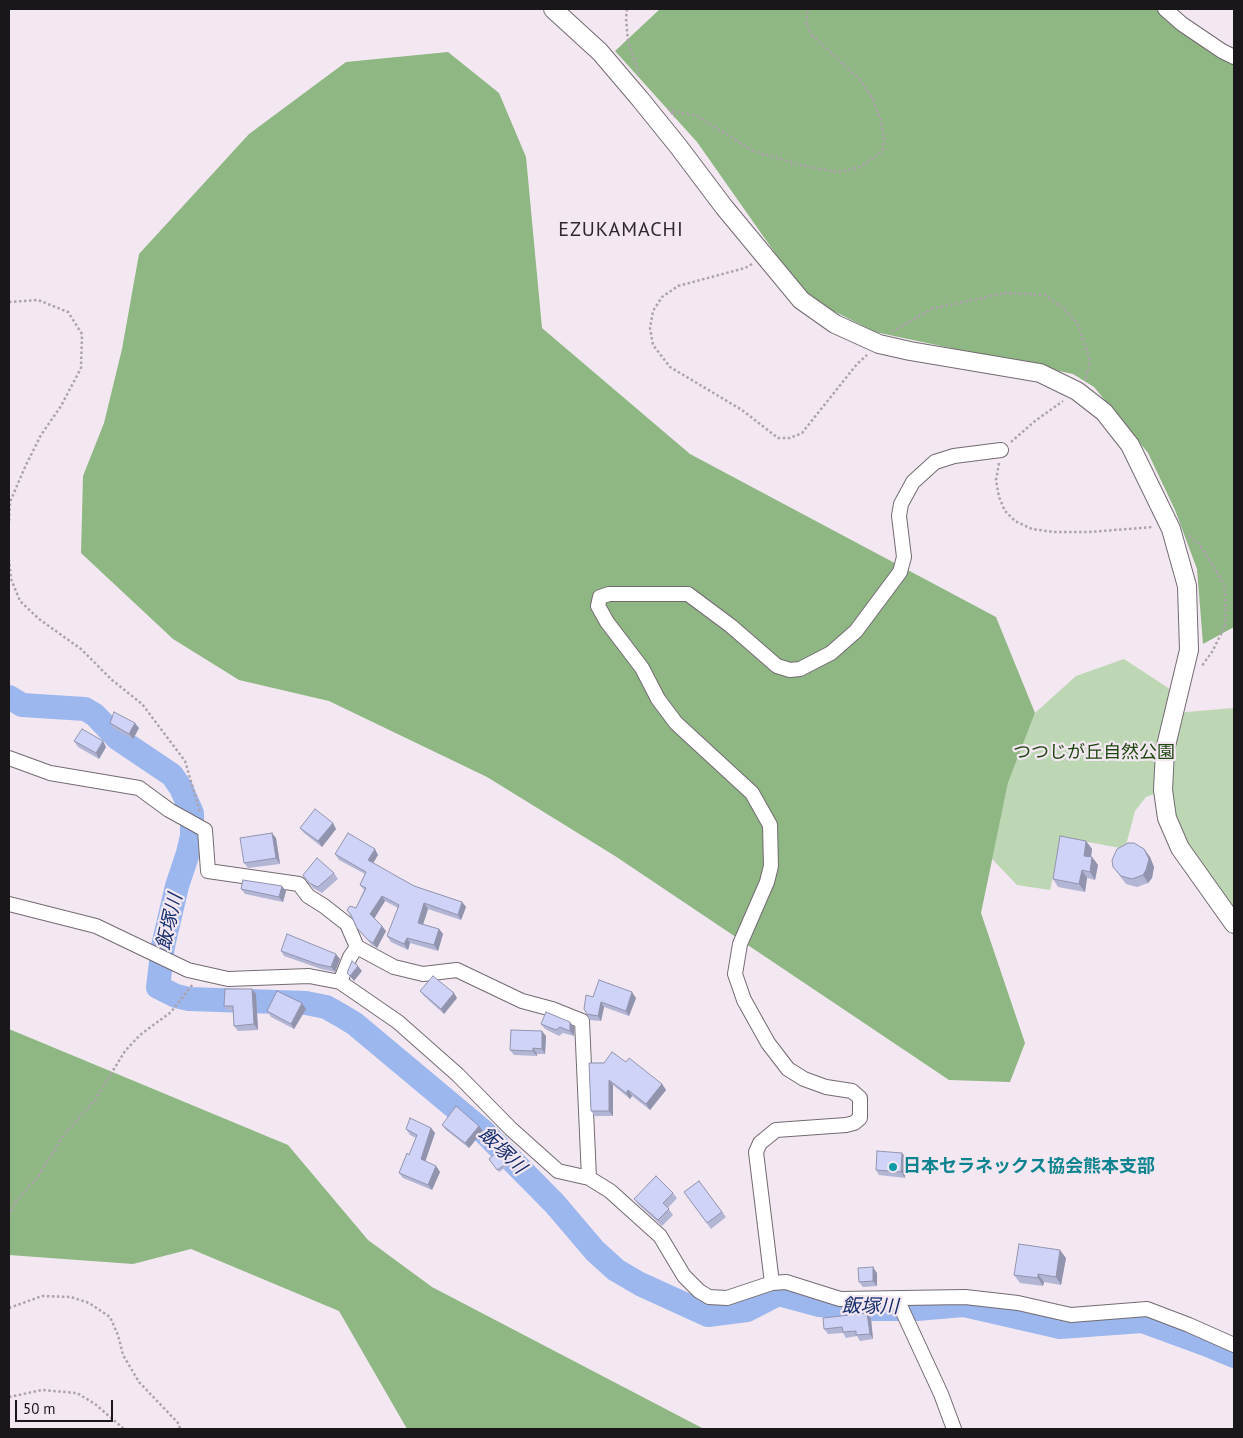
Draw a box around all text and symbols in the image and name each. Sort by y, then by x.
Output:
district label: EZUKAMACHI [557,218,685,242]
park label: つつじが丘自然公園 [1013,742,1175,764]
water label: 飯塚川 [152,892,188,952]
water label: 飯塚川 [474,1123,530,1179]
place label: 日本セラネックス協会熊本支部 [903,1156,1155,1178]
marker: 日本セラネックス協会熊本支部 [887,1161,899,1173]
water label: 飯塚川 [841,1295,899,1319]
scale bar [18,1390,115,1422]
text: 50 m [23,1399,56,1418]

